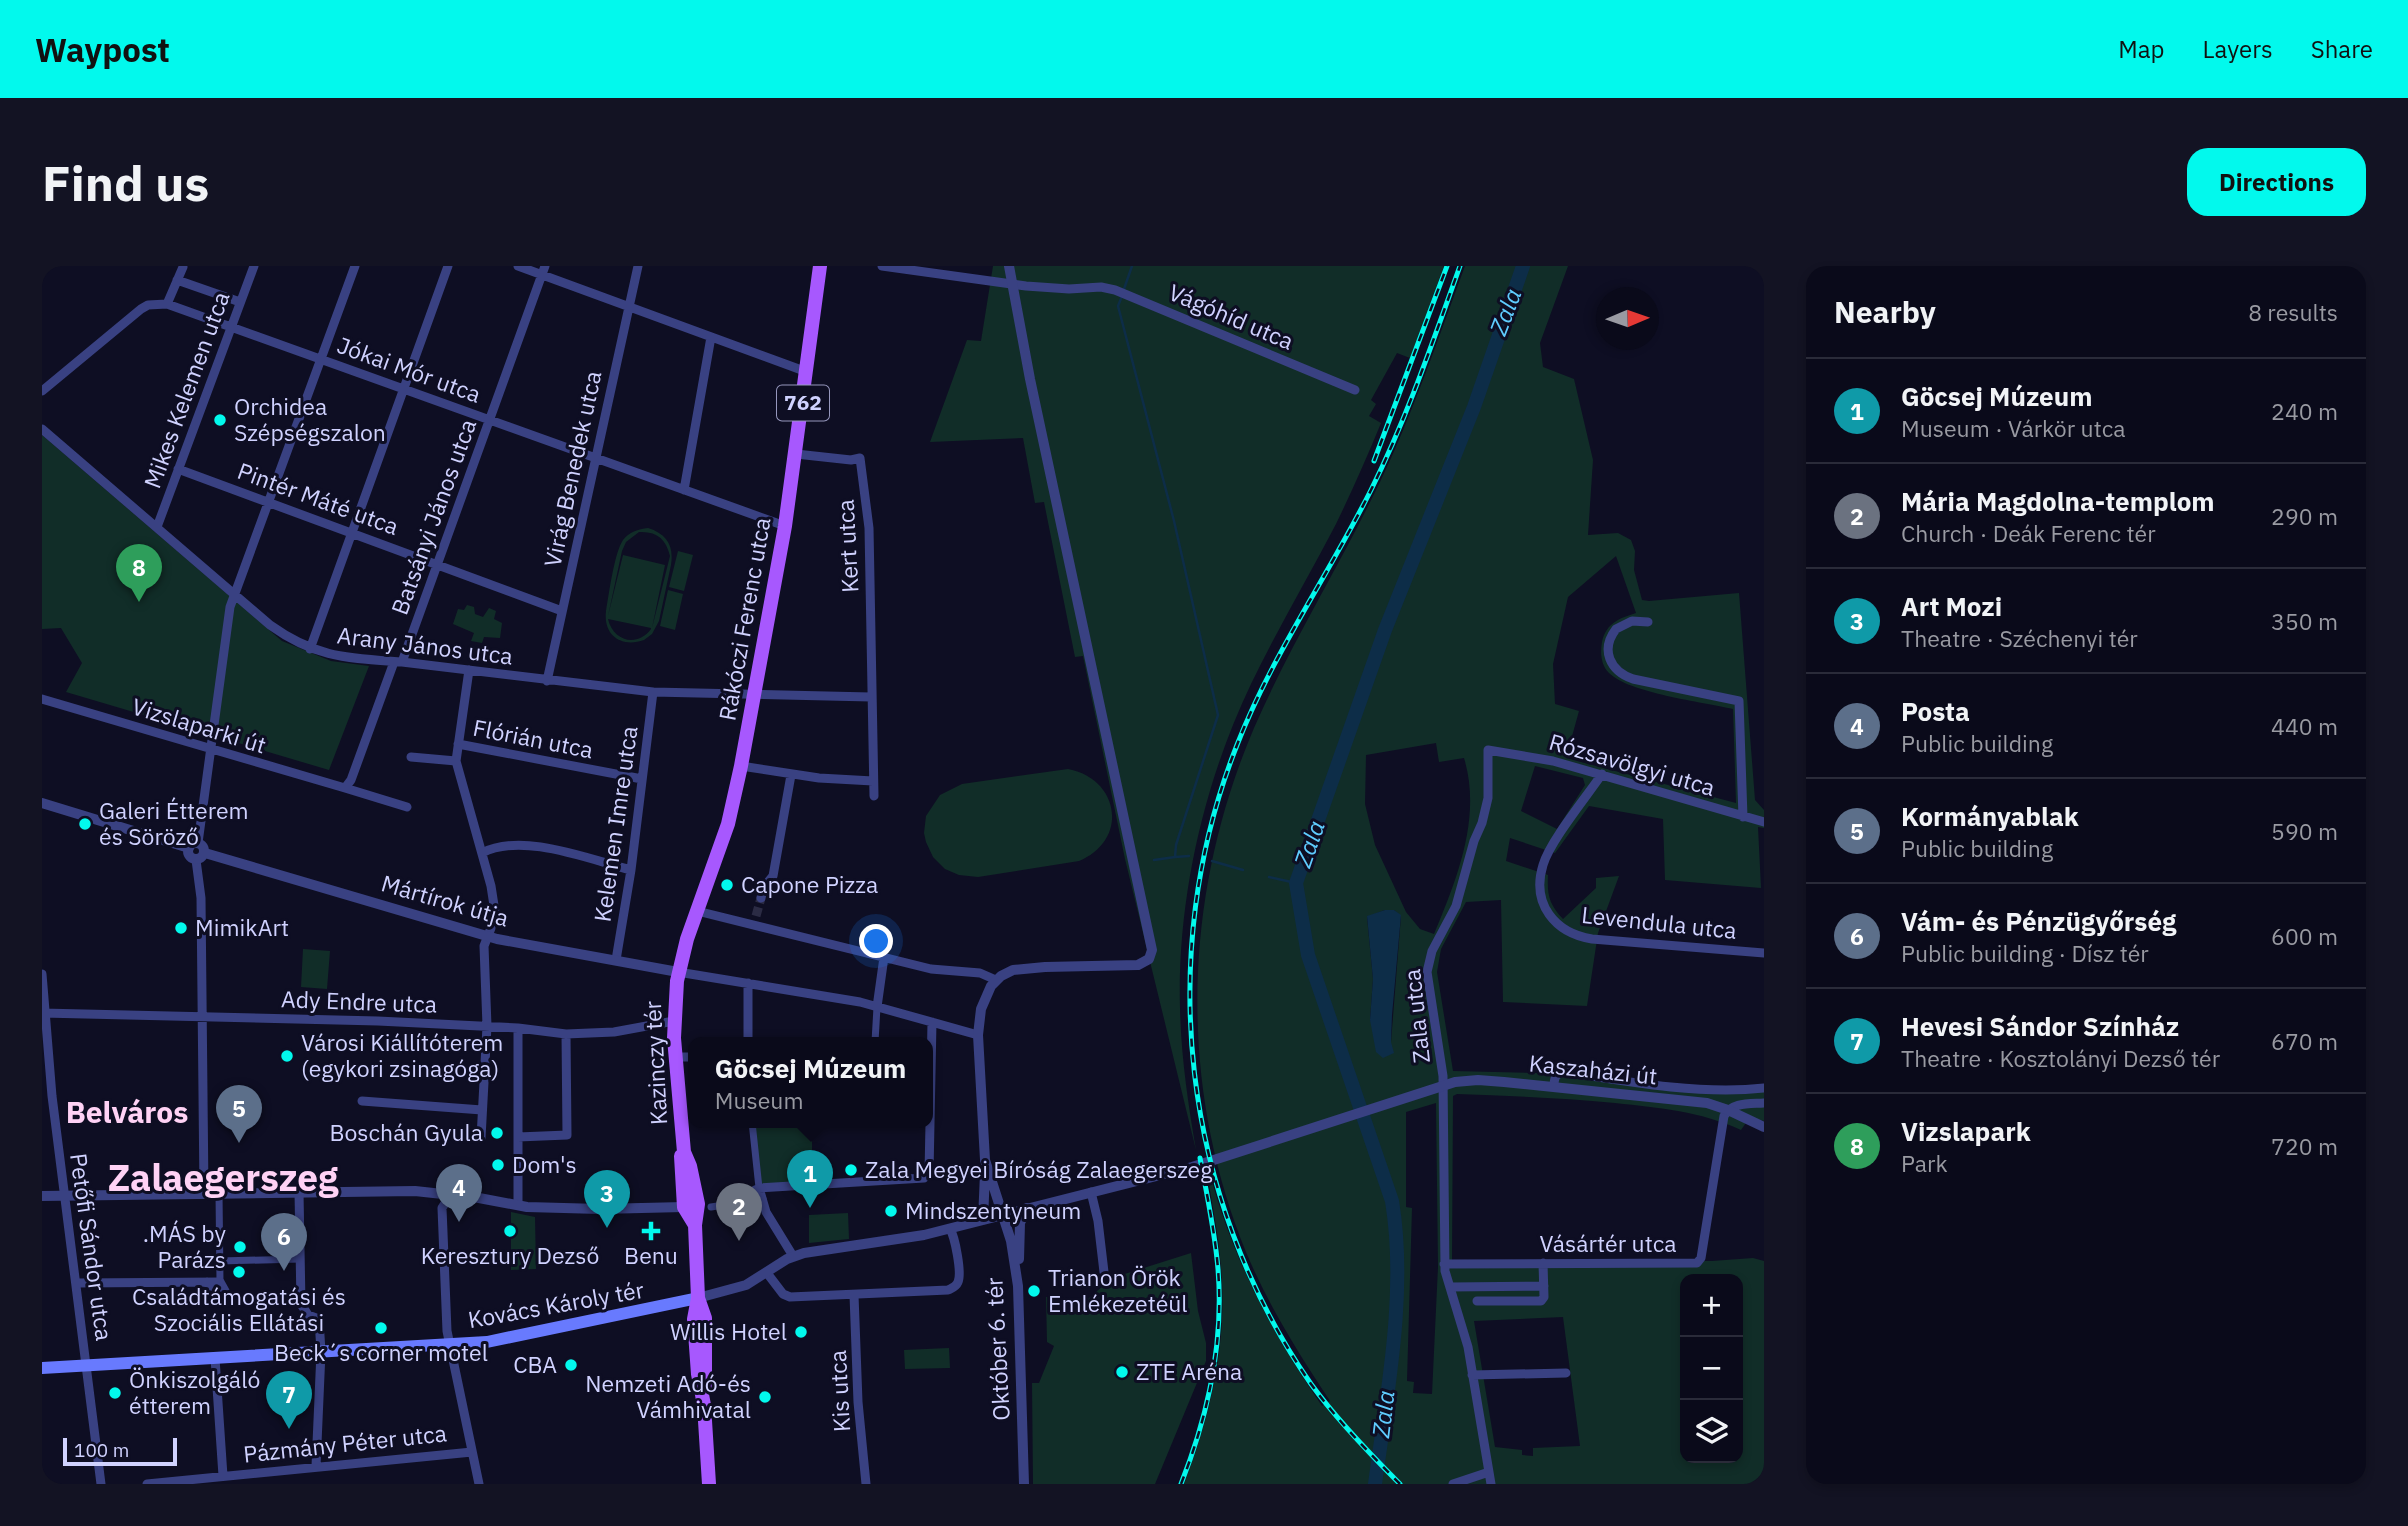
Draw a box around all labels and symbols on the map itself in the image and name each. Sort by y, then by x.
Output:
street label: Vágóhíd utca [1164,276,1298,356]
water label: Zala [1481,284,1528,340]
street label: Mikes Kelemen utca [137,287,236,492]
north arrow [1596,287,1659,350]
street label: Jókai Mór utca [334,329,485,409]
street label: Virág Benedek utca [537,368,607,570]
road number: 762 [777,386,829,420]
place label: Orchidea Szépségszalon [234,391,386,447]
marker: Orchidea Szépségszalon [212,412,228,428]
street label: Batsányi János utca [384,415,482,619]
street label: Pintér Máté utca [234,455,403,541]
street label: Kert utca [830,499,864,594]
street label: Rákóczi Ferenc utca [711,515,777,723]
pin: 8 [116,544,162,602]
street label: Arany János utca [336,619,515,671]
street label: Vizslaparki út [129,690,270,760]
street label: Flórián utca [471,712,596,764]
street label: Kelemen Imre utca [586,724,644,924]
street label: Rózsavölgyi utca [1546,726,1719,802]
place label: Galeri Étterem és Söröző [99,795,249,851]
marker: Galeri Étterem és Söröző [77,816,93,832]
water label: Zala [1286,816,1332,872]
street label: Mártírok útja [378,868,512,933]
place label: Capone Pizza [741,869,878,899]
marker: Capone Pizza [719,877,735,893]
street label: Levendula utca [1580,899,1738,945]
place label: MimikArt [195,912,289,942]
marker: MimikArt [173,920,189,936]
your location [859,924,893,958]
street label: Zala utca [1396,968,1436,1065]
street label: Ady Endre utca [281,983,438,1019]
street label: Kazinczy tér [637,1000,673,1126]
place label: Városi Kiállítóterem (egykori zsinagóga) [301,1027,503,1083]
street label: Kaszaházi út [1527,1047,1659,1091]
marker: Városi Kiállítóterem (egykori zsinagóga) [279,1048,295,1064]
pin: 5 [216,1085,262,1143]
district label: Belváros [66,1092,188,1131]
place label: Boschán Gyula [329,1117,483,1147]
marker: Boschán Gyula [489,1125,505,1141]
place label: Dom's [512,1149,577,1179]
pin: 1 [787,1150,833,1208]
street label: Petőfi Sándor utca [64,1151,120,1343]
district label: Zalaegerszeg [108,1153,339,1201]
place label: Zala Megyei Bíróság Zalaegerszeg [865,1154,1212,1184]
marker: Dom's [490,1157,506,1173]
marker: Zala Megyei Bíróság Zalaegerszeg [843,1162,859,1178]
pin: 4 [436,1164,482,1222]
pin: 3 [584,1170,630,1228]
pin: 2 [716,1183,762,1241]
place label: Mindszentyneum [905,1195,1081,1225]
marker: Mindszentyneum [883,1203,899,1219]
pin: 6 [261,1213,307,1271]
place label: .MÁS by Parázs [143,1218,227,1274]
marker: Keresztury Dezső [502,1223,518,1239]
marker: Benu [643,1223,659,1239]
street label: Vásártér utca [1540,1228,1677,1258]
marker: .MÁS by Parázs [232,1239,248,1255]
place label: Keresztury Dezső [421,1240,599,1270]
place label: Benu [624,1240,678,1270]
place label: Trianon Örök Emlékezetéül [1048,1262,1188,1318]
marker: Családtámogatási és Szociális Ellátási [231,1264,247,1280]
street label: Kovács Károly tér [466,1274,647,1334]
street label: Október 6. tér [978,1276,1016,1421]
place label: Családtámogatási és Szociális Ellátási [132,1281,346,1337]
marker: Trianon Örök Emlékezetéül [1026,1283,1042,1299]
place label: Willis Hotel [670,1316,787,1346]
marker: Beck´s corner motel [373,1320,389,1336]
marker: Willis Hotel [793,1324,809,1340]
place label: Beck´s corner motel [274,1337,488,1367]
place label: CBA [513,1349,557,1379]
street label: Kis utca [822,1349,856,1433]
place label: ZTE Aréna [1136,1356,1242,1386]
marker: CBA [563,1357,579,1373]
place label: Önkiszolgáló étterem [129,1364,260,1420]
marker: ZTE Aréna [1114,1364,1130,1380]
place label: Nemzeti Adó-és Vámhivatal [585,1368,751,1424]
pin: 7 [266,1371,312,1429]
marker: Önkiszolgáló étterem [107,1385,123,1401]
water label: Zala [1364,1388,1402,1440]
marker: Nemzeti Adó-és Vámhivatal [757,1389,773,1405]
street label: Pázmány Péter utca [242,1417,448,1469]
scale bar [63,1435,177,1467]

